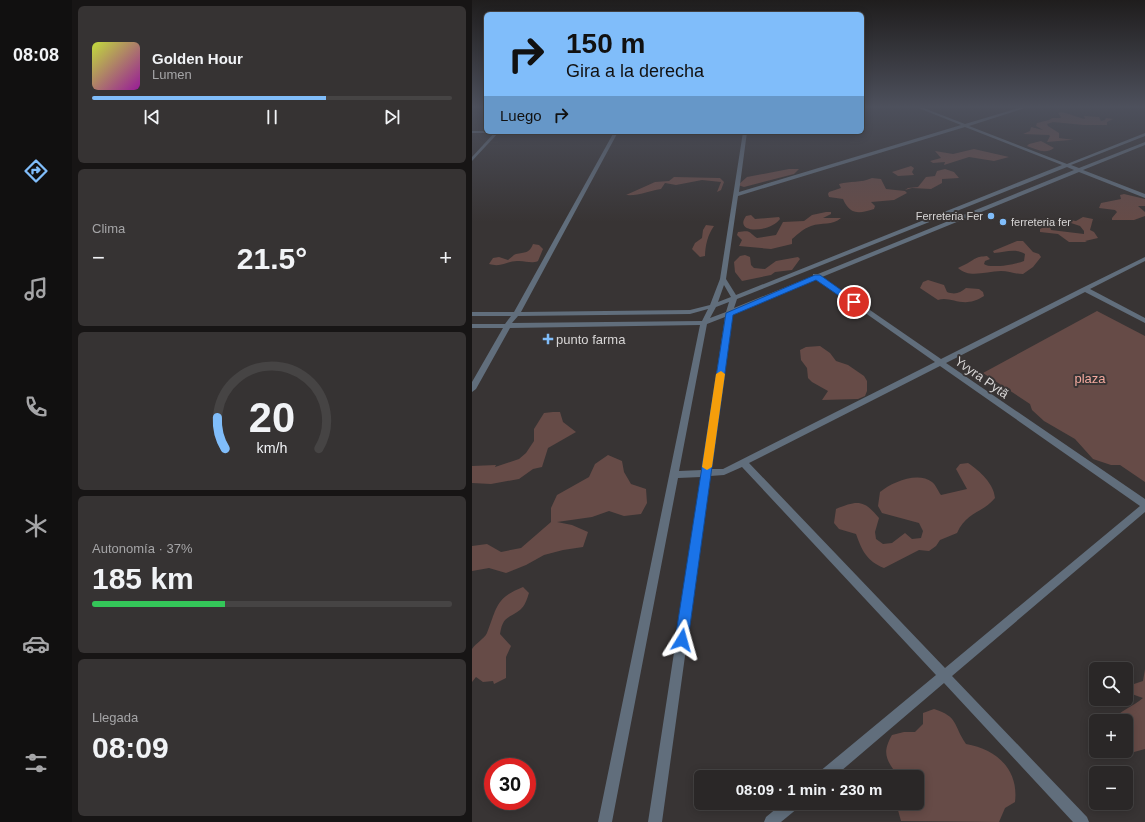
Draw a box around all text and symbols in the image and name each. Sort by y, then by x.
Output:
icon: right [500,28,552,80]
text: 150 m [566,28,645,59]
text: 08:08 [13,45,59,65]
text: Golden Hour [152,50,243,67]
text: Gira a la derecha [566,61,704,81]
text: Lumen [152,67,192,82]
icon: right [550,104,572,126]
icon: previous [141,106,163,128]
icon: pause [261,106,283,128]
icon: next [381,106,403,128]
text: Luego [500,107,542,124]
icon: directions [22,157,50,185]
place label: Ferreteria Fer [916,210,983,222]
marker: Ferreteria Fer [986,211,996,221]
place label: ferreteria fer [1011,216,1071,228]
marker: ferreteria fer [998,217,1008,227]
text: Clima [92,221,125,236]
text: 21.5° [237,242,307,275]
text: − [92,245,105,270]
text: + [439,245,452,270]
icon: music [22,275,50,303]
pin [837,285,871,319]
icon: arrive [843,291,865,313]
place label: punto farma [556,332,626,347]
marker: punto farma [543,334,553,344]
street label: Yvyra Pytã [952,353,1012,402]
park label: plaza [1074,371,1106,386]
icon: phone [22,393,50,421]
text: 20 [249,394,295,441]
text: km/h [257,440,288,456]
icon: climate [22,512,50,540]
text: Autonomía · 37% [92,541,192,556]
text: 185 km [92,562,194,595]
position arrow [661,619,703,661]
icon: car [22,630,50,658]
map controls [1089,662,1133,810]
button: search [1089,662,1133,706]
text: Llegada [92,710,138,725]
button: + [1089,714,1133,758]
text: 08:09 [92,731,169,764]
icon: filters [22,749,50,777]
speed limit sign: 30 [484,758,536,810]
button: − [1089,766,1133,810]
text: 08:09 · 1 min · 230 m [736,781,882,798]

